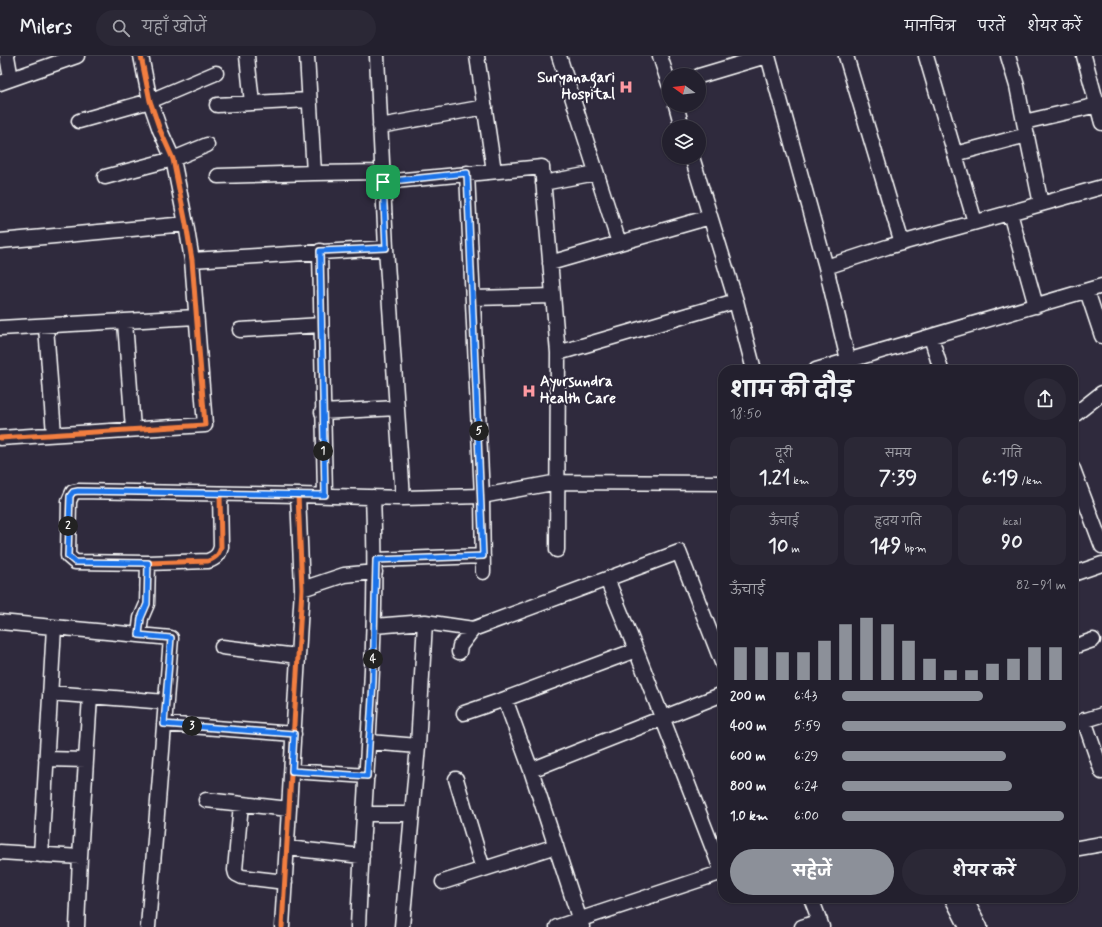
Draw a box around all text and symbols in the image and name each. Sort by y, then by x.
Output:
search box [96,10,376,46]
text: Milers [20,15,72,40]
icon: search [110,17,132,39]
text: यहाँ खोजें [142,18,207,38]
text: मानचित्र [904,18,956,36]
text: परतें [978,18,1005,36]
text: शेयर करें [1027,18,1082,36]
place label: Suryanagari Hospital [537,68,615,105]
north arrow [662,68,706,112]
map controls [662,68,706,164]
hospital icon: Suryanagari Hospital [618,79,634,95]
button: layers [662,120,706,164]
pin [366,165,400,199]
icon: arrive [372,171,394,193]
place label: Ayursundra Health Care [540,372,616,409]
text: शाम की दौड़ [730,377,853,405]
button: share [1024,378,1066,420]
hospital icon: Ayursundra Health Care [521,383,537,399]
text: 18:50 [730,406,762,423]
pin: 5 [469,421,489,441]
text: 5 [476,424,482,438]
pin: 1 [313,441,333,461]
text: 1 [321,444,325,458]
text: दूरी [775,447,793,461]
text: समय [885,447,911,461]
text: गति [1002,447,1022,461]
text: 1.21 [759,465,790,492]
text: 7:39 [879,465,917,492]
text: 6:19 [982,465,1018,492]
text: km [790,474,809,488]
text: /km [1018,474,1042,488]
text: ऊँचाई [769,515,799,529]
text: हृदय गति [875,515,921,529]
text: kcal [1003,515,1021,529]
pin: 2 [58,516,78,536]
text: 2 [65,519,71,533]
text: 90 [1001,529,1023,556]
text: 10 [768,533,788,560]
text: 149 [870,533,901,560]
text: m [788,542,800,556]
text: bpm [901,542,926,556]
text: 82–91 m [1016,577,1066,594]
text: ऊँचाई [730,582,765,599]
pin: 4 [363,649,383,669]
text: 4 [370,652,376,666]
text: 200 m [730,688,765,705]
text: 6:43 [794,688,817,705]
pin: 3 [182,716,202,736]
text: 400 m [730,718,767,735]
text: 5:59 [794,718,821,735]
text: 3 [190,719,194,733]
text: 600 m [730,748,766,765]
text: 6:29 [794,748,818,765]
text: 800 m [730,778,766,795]
text: 6:24 [794,778,818,795]
text: 1.0 km [730,808,768,825]
text: 6:00 [794,808,819,825]
button: सहेजें [730,849,894,895]
button: शेयर करें [902,849,1066,895]

